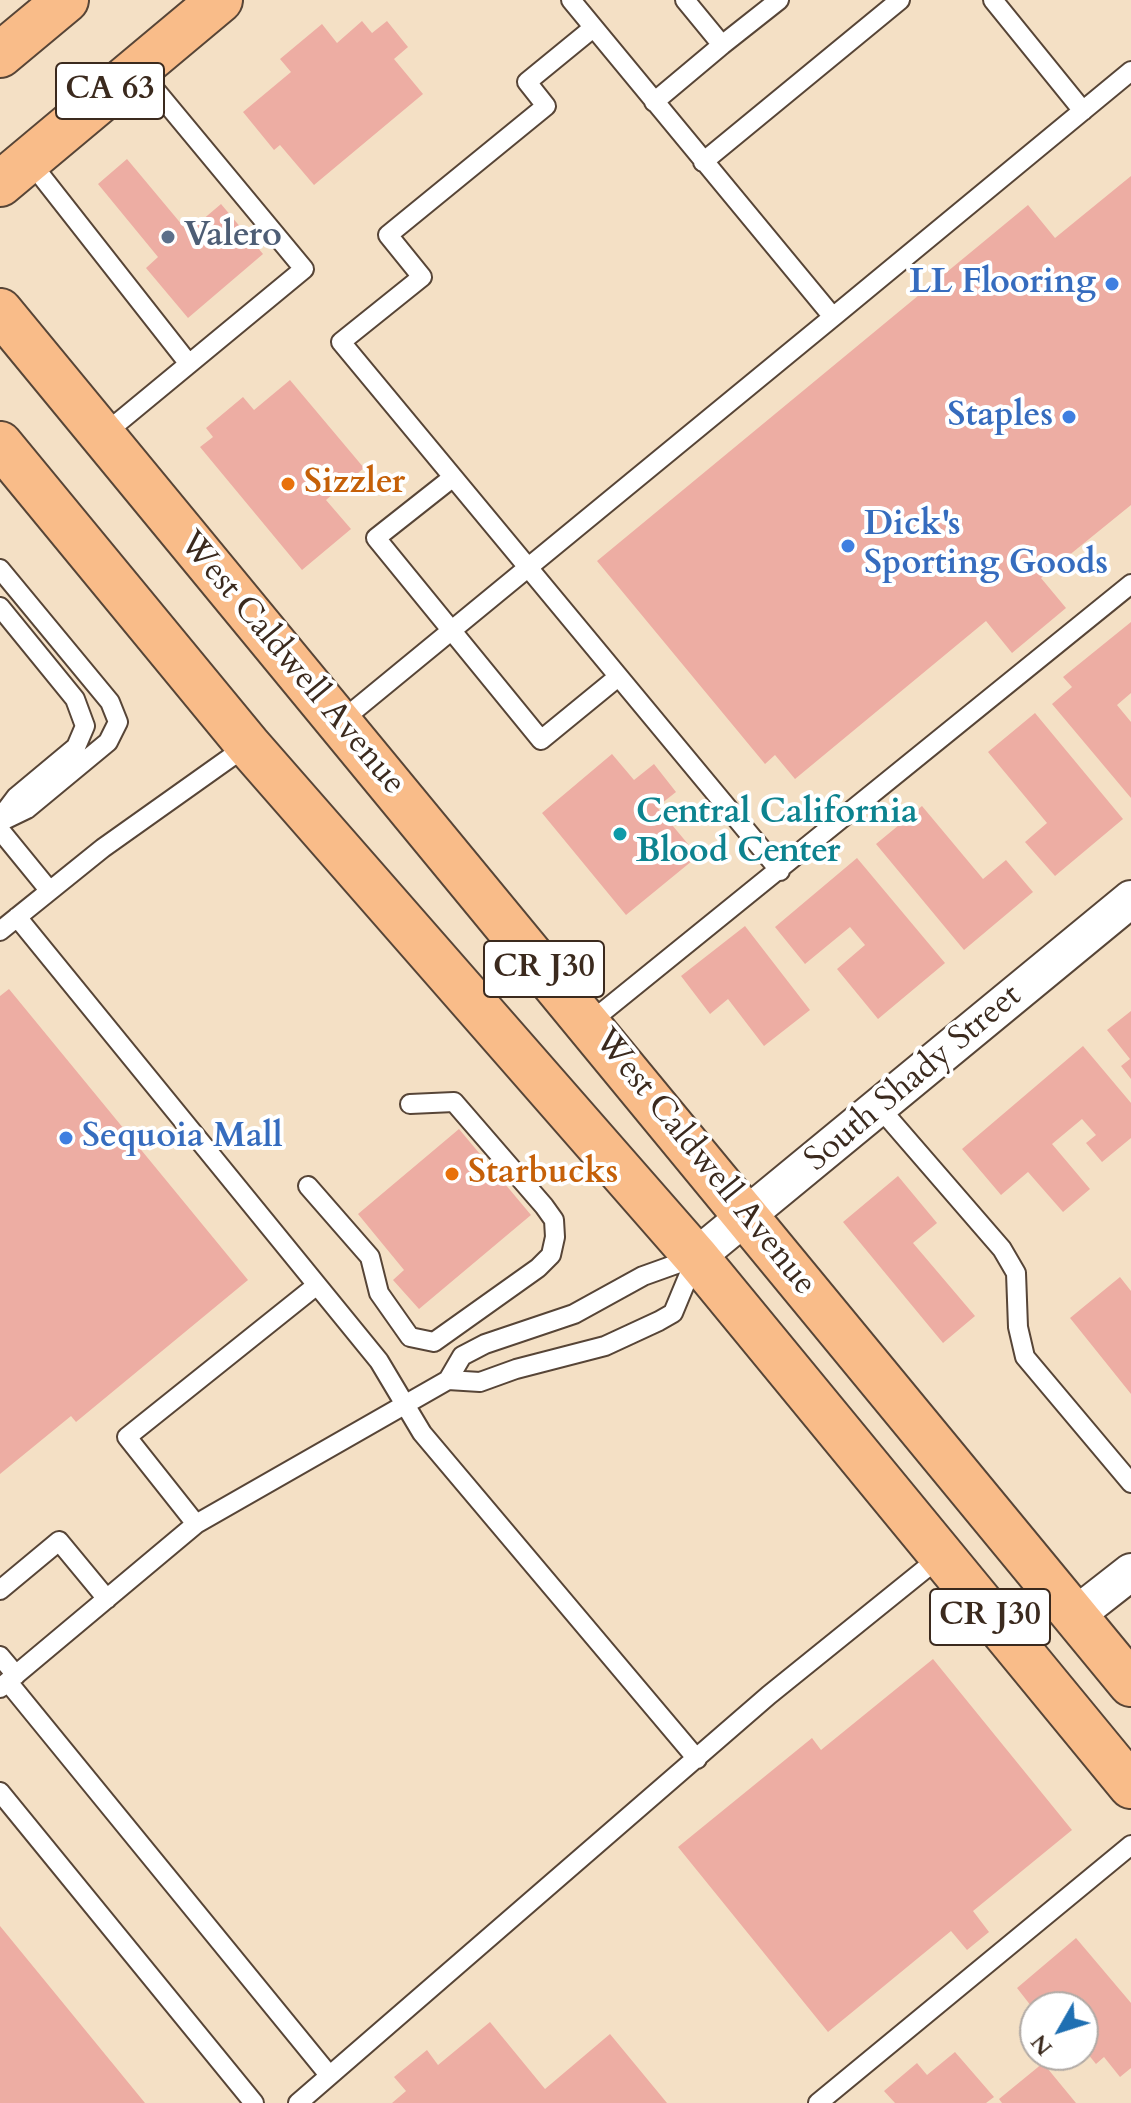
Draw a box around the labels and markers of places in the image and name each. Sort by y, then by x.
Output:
place label: Valero [184,217,282,257]
marker: Valero [159,228,177,246]
place label: LL Flooring [909,264,1096,304]
marker: LL Flooring [1103,275,1121,293]
place label: Staples [947,397,1053,437]
marker: Staples [1060,408,1078,426]
place label: Sizzler [304,464,405,504]
marker: Sizzler [279,475,297,493]
place label: Dick's Sporting Goods [864,506,1108,586]
marker: Dick's Sporting Goods [839,537,857,555]
place label: Central California Blood Center [636,794,918,874]
marker: Central California Blood Center [611,825,629,843]
place label: Sequoia Mall [82,1118,283,1158]
marker: Sequoia Mall [57,1129,75,1147]
place label: Starbucks [468,1154,618,1194]
marker: Starbucks [443,1165,461,1183]

